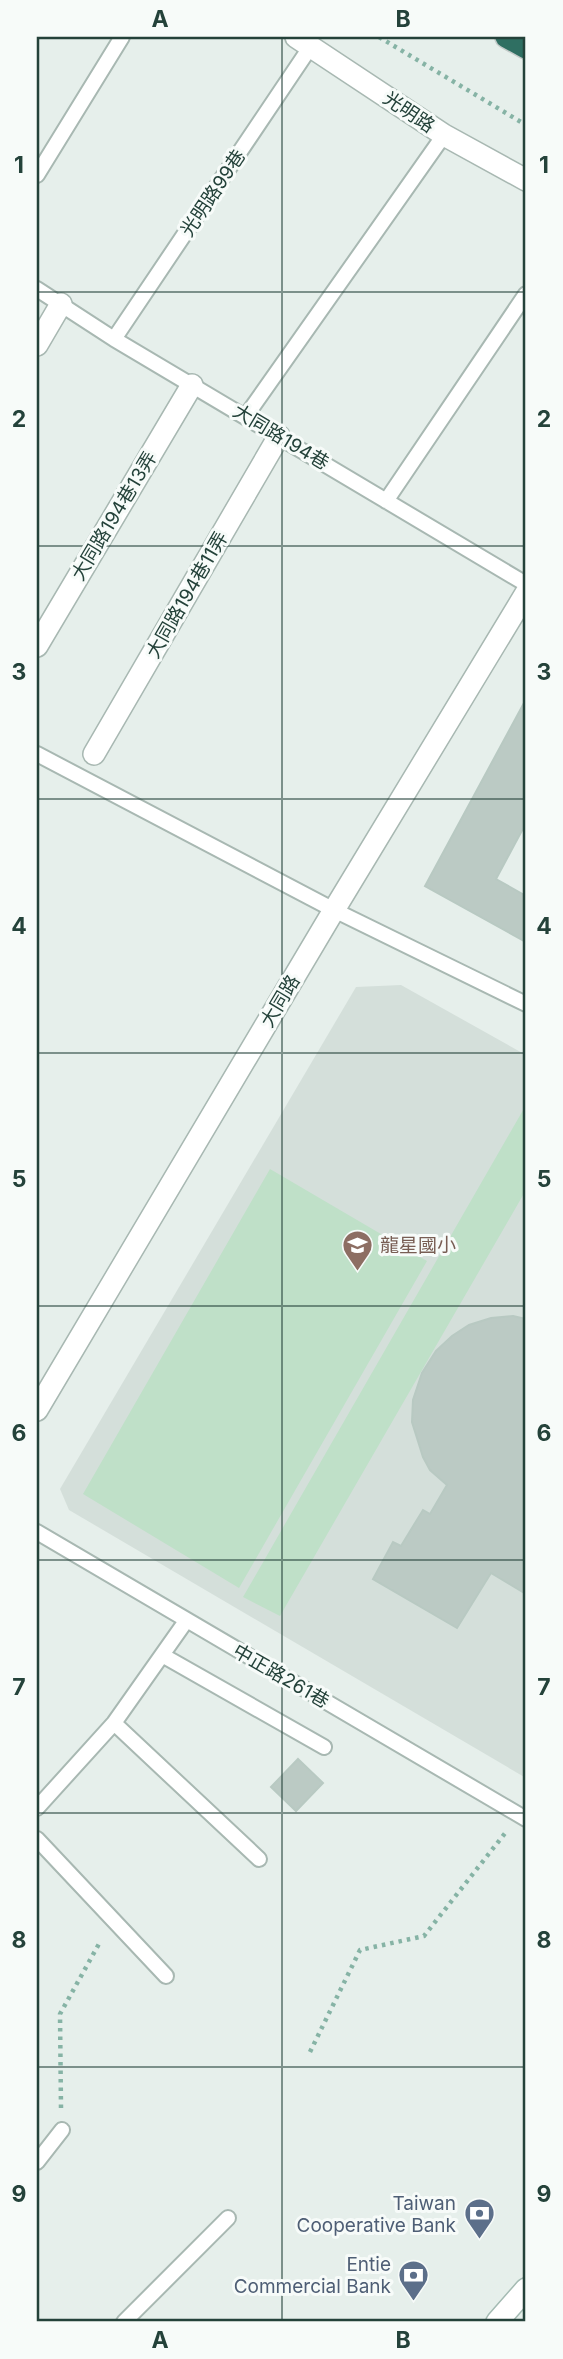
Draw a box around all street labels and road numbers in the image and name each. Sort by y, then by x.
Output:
street label: 光明路 [379,87,439,137]
street label: 光明路99巷 [176,145,250,241]
street label: 大同路194巷 [229,399,333,475]
street label: 大同路194巷13弄 [66,447,162,585]
street label: 大同路194巷11弄 [141,528,233,662]
street label: 大同路 [255,971,305,1031]
street label: 中正路261巷 [229,1639,333,1713]

